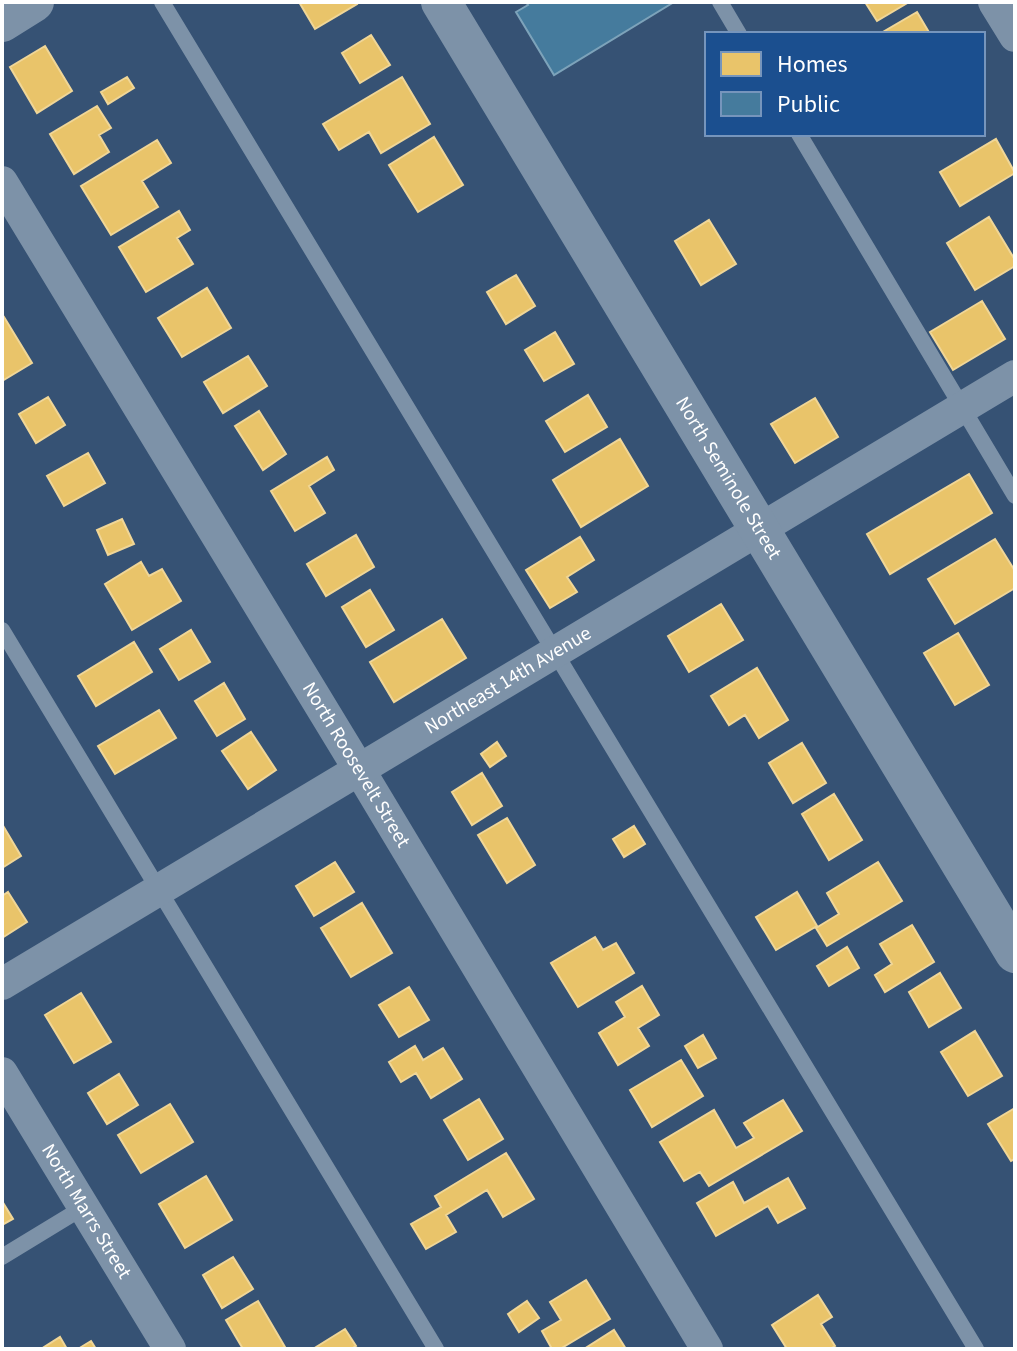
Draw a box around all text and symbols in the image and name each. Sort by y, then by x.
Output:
legend [705,32,985,136]
text: Homes [777,47,848,82]
text: Public [777,87,840,122]
street label: North Seminole Street [668,391,788,565]
street label: Northeast 14th Avenue [419,619,597,741]
street label: North Roosevelt Street [295,677,417,853]
street label: North Marrs Street [34,1139,138,1284]

